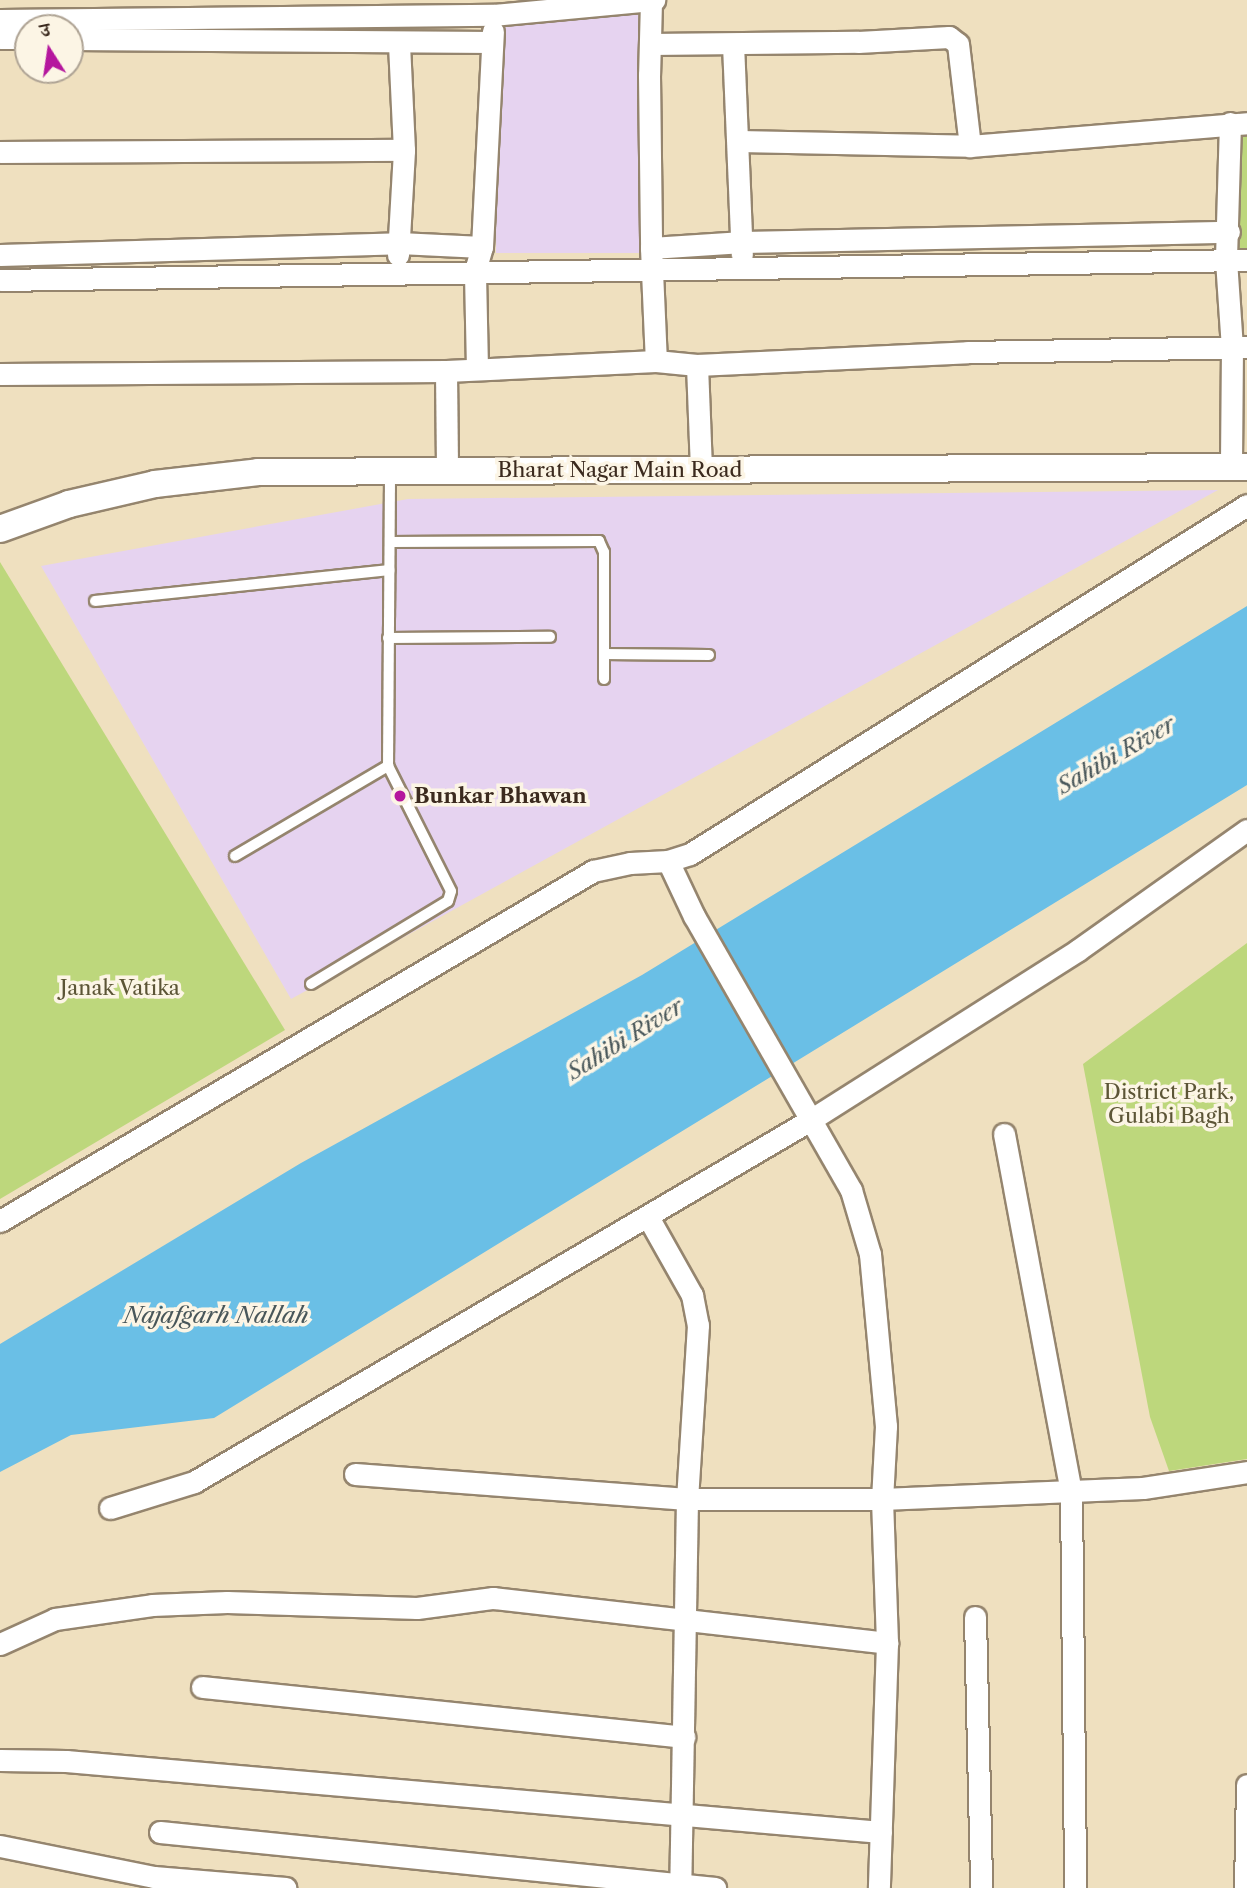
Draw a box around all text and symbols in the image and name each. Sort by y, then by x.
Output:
north arrow [14,14,84,84]
text: उ [38,18,52,42]
street label: Bharat Nagar Main Road [497,457,743,483]
water label: Sahibi River [1052,710,1180,800]
place label: Bunkar Bhawan [414,783,587,809]
marker: Bunkar Bhawan [392,788,408,804]
park label: Janak Vatika [59,975,181,1001]
water label: Sahibi River [562,992,688,1086]
park label: District Park, Gulabi Bagh [1104,1079,1234,1129]
water label: Najafgarh Nallah [123,1301,309,1329]

